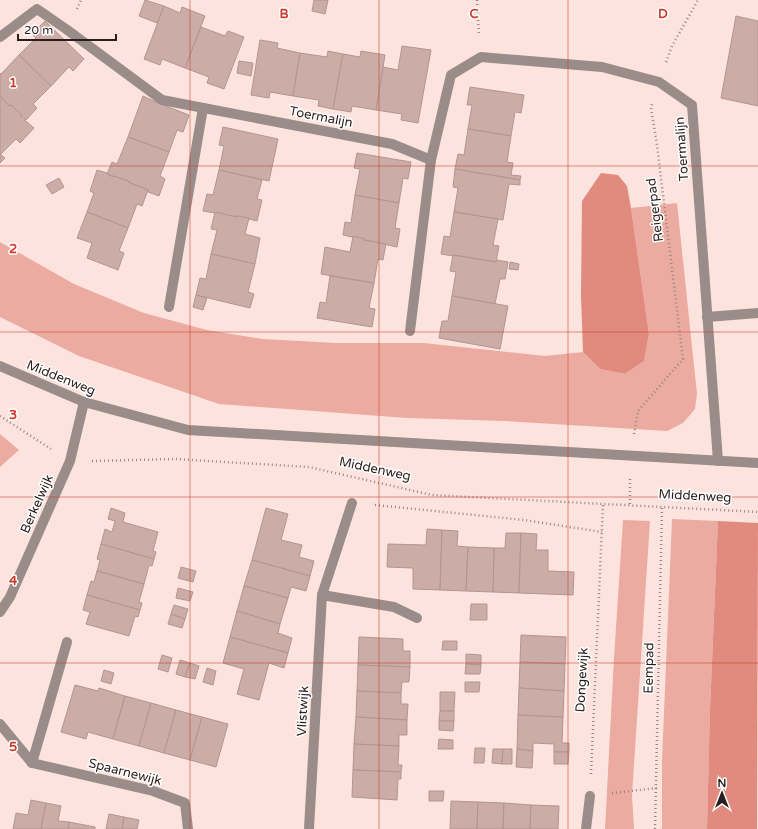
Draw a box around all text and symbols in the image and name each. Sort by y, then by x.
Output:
text: B [279,6,289,22]
text: C [469,6,479,22]
text: D [658,6,668,22]
scale bar [18,16,116,42]
text: 20 m [24,23,53,37]
text: 1 [9,75,17,91]
street label: Toermalijn [288,103,354,131]
street label: Toermalijn [672,116,692,182]
street label: Reigerpad [643,177,667,243]
text: 2 [9,241,17,257]
street label: Middenweg [24,357,98,399]
text: 3 [9,407,17,423]
street label: Middenweg [338,454,412,484]
street label: Berkelwijk [17,472,57,536]
street label: Middenweg [658,486,732,506]
text: 4 [9,573,18,589]
street label: Eempad [641,642,657,694]
street label: Dongewijk [572,647,592,713]
street label: Vlistwijk [294,685,312,737]
text: 5 [9,739,17,755]
street label: Spaarnewijk [87,755,163,789]
north arrow [702,773,742,813]
text: N [718,777,726,790]

